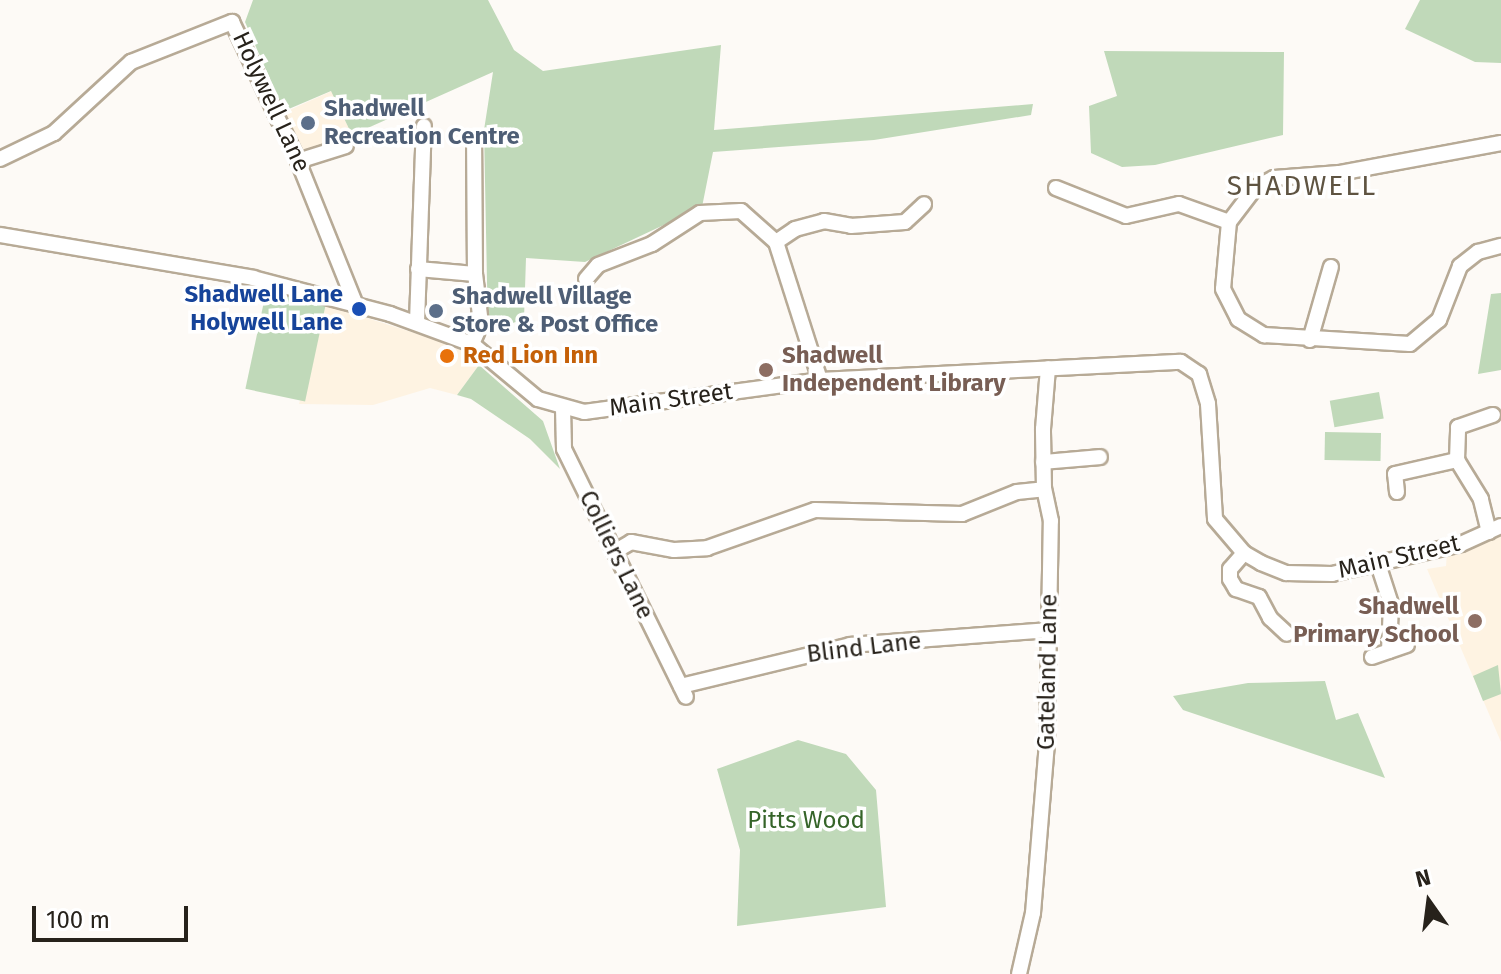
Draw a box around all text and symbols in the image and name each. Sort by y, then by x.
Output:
street label: Holywell Lane [226,27,316,177]
place label: Shadwell Recreation Centre [324,95,520,151]
marker: Shadwell Recreation Centre [299,114,317,132]
district label: SHADWELL [1227,169,1377,203]
place label: Shadwell Lane Holywell Lane [184,281,343,337]
place label: Shadwell Village Store & Post Office [452,283,658,339]
marker: Shadwell Lane Holywell Lane [350,300,368,318]
marker: Shadwell Village Store & Post Office [427,302,445,320]
place label: Red Lion Inn [463,342,598,370]
place label: Shadwell Independent Library [782,342,1006,398]
marker: Red Lion Inn [438,347,456,365]
marker: Shadwell Independent Library [757,361,775,379]
street label: Main Street [608,377,734,423]
street label: Colliers Lane [573,486,659,624]
street label: Main Street [1335,529,1463,585]
place label: Shadwell Primary School [1293,593,1459,649]
street label: Gateland Lane [1032,594,1064,750]
marker: Shadwell Primary School [1466,612,1484,630]
street label: Blind Lane [805,627,923,669]
park label: Pitts Wood [747,807,865,835]
north arrow [1389,862,1469,942]
text: N [1413,863,1433,893]
scale bar [36,890,192,940]
text: 100 m [46,906,110,934]

